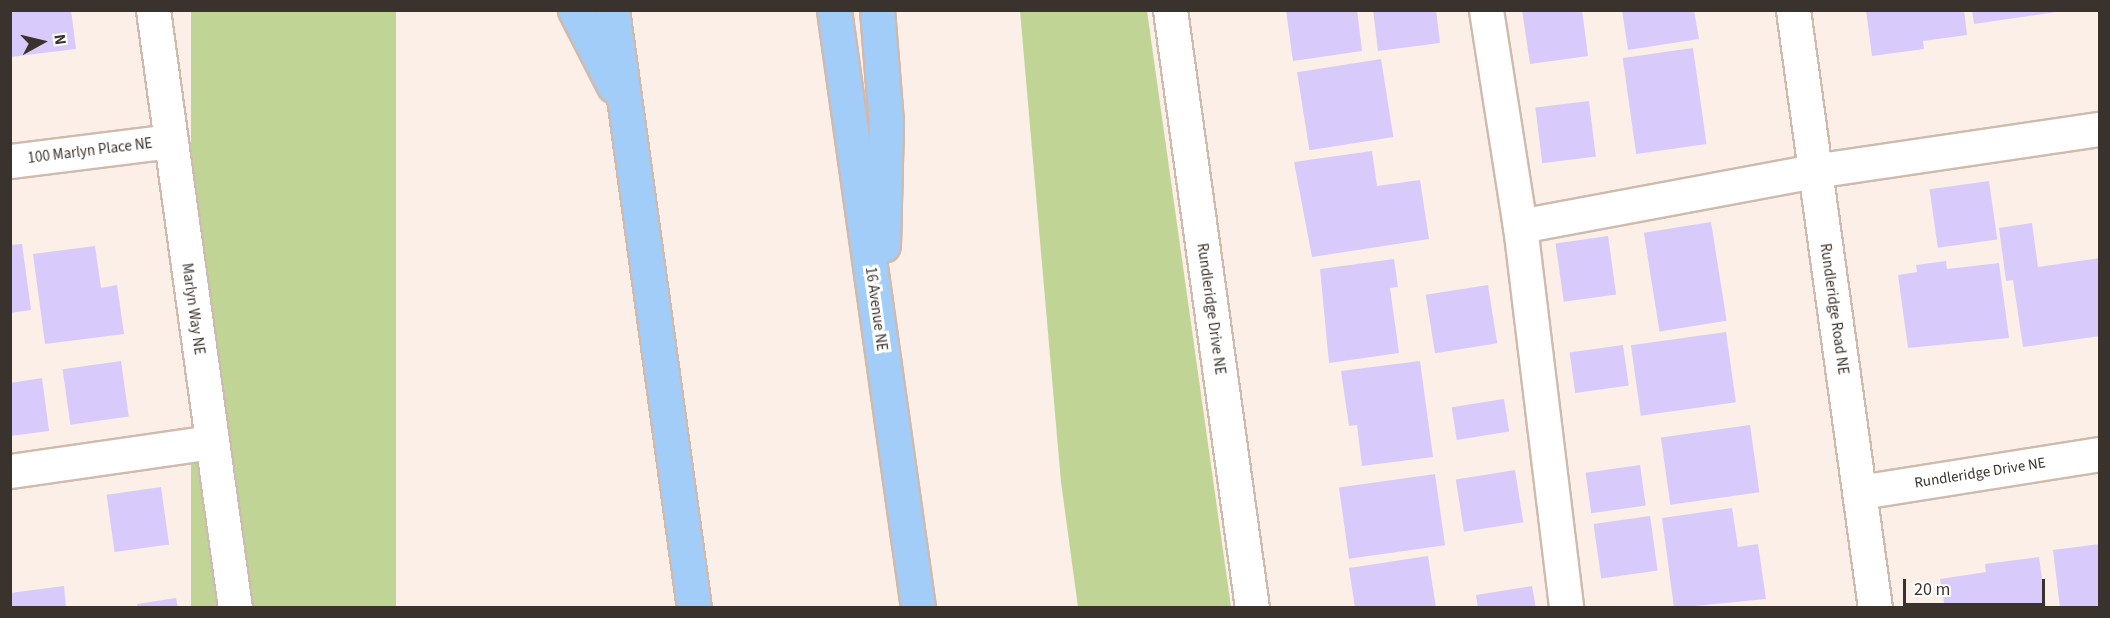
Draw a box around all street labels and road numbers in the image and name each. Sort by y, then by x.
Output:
street label: 100 Marlyn Place NE [27,134,153,168]
street label: Rundleridge Drive NE [1193,242,1229,376]
street label: Rundleridge Road NE [1816,242,1852,376]
street label: Marlyn Way NE [178,262,208,356]
street label: 16 Avenue NE [861,266,891,352]
street label: Rundleridge Drive NE [1913,454,2047,492]

